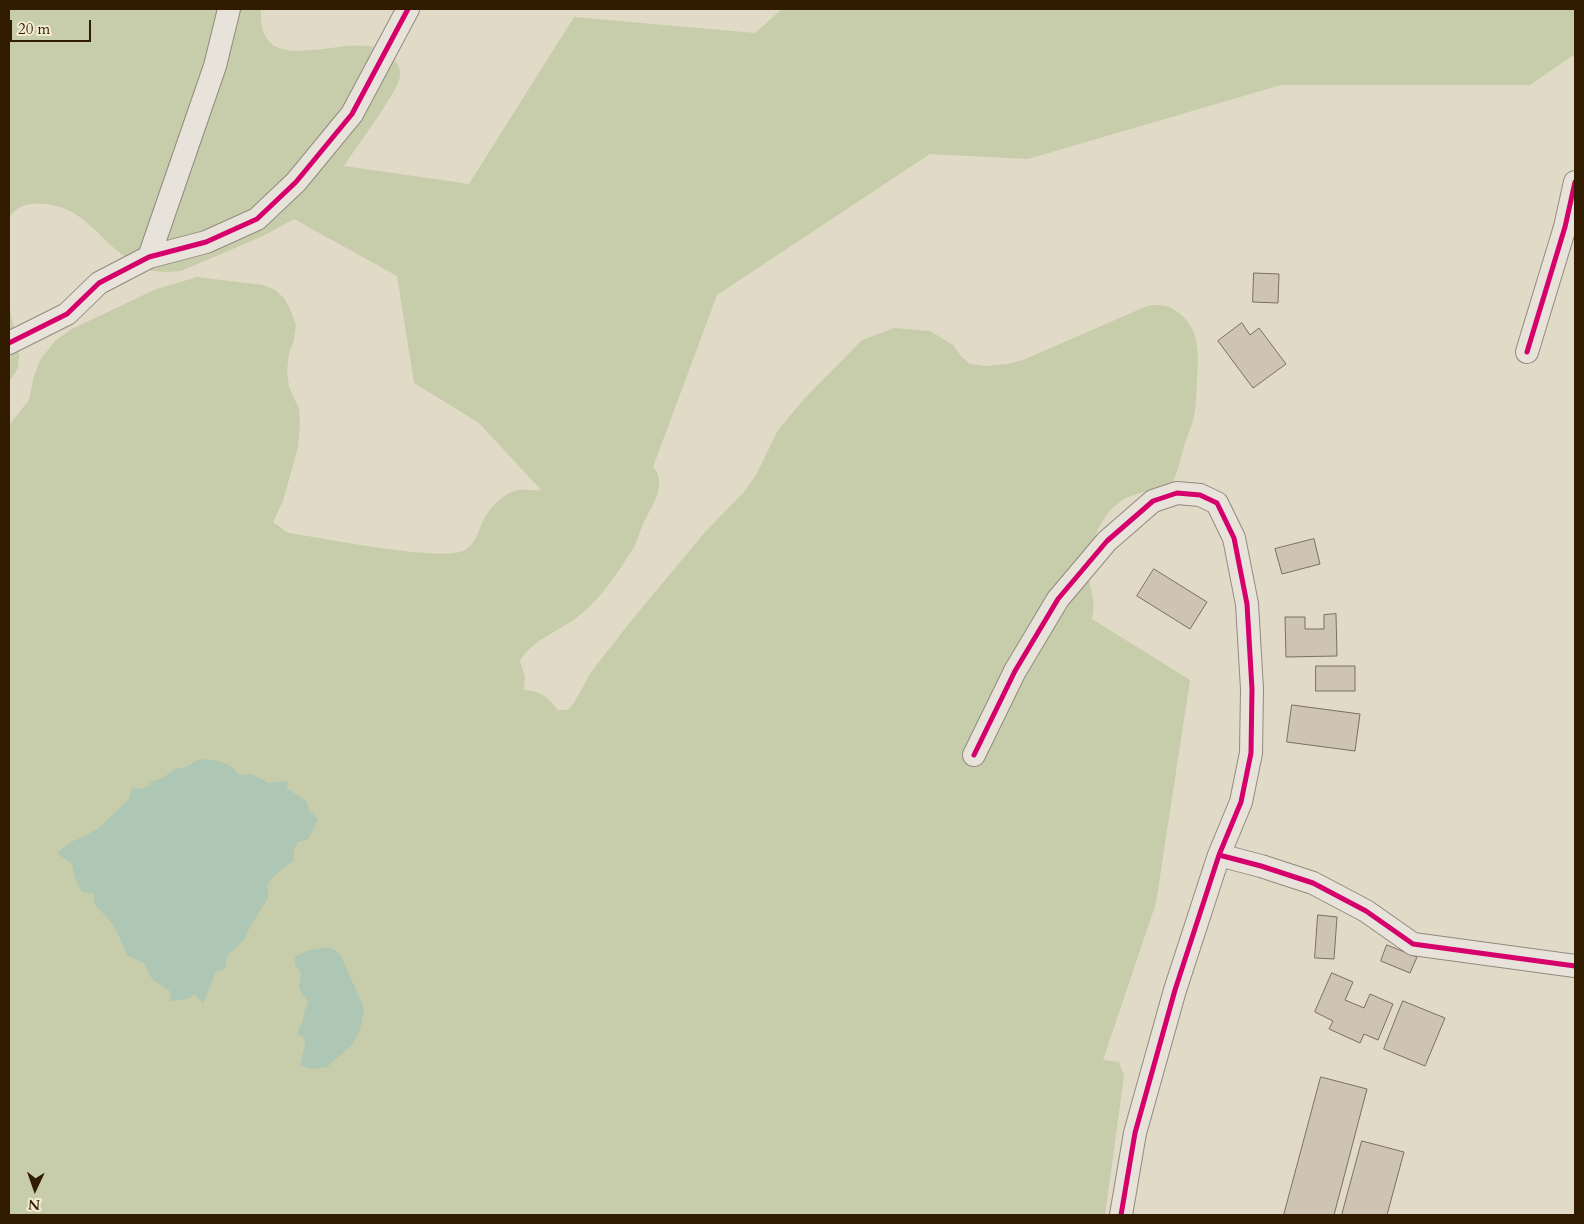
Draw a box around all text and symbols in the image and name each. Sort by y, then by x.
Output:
scale bar [12,10,94,42]
text: 20 m [18,19,50,39]
north arrow [10,1164,60,1214]
text: N [28,1195,41,1214]

